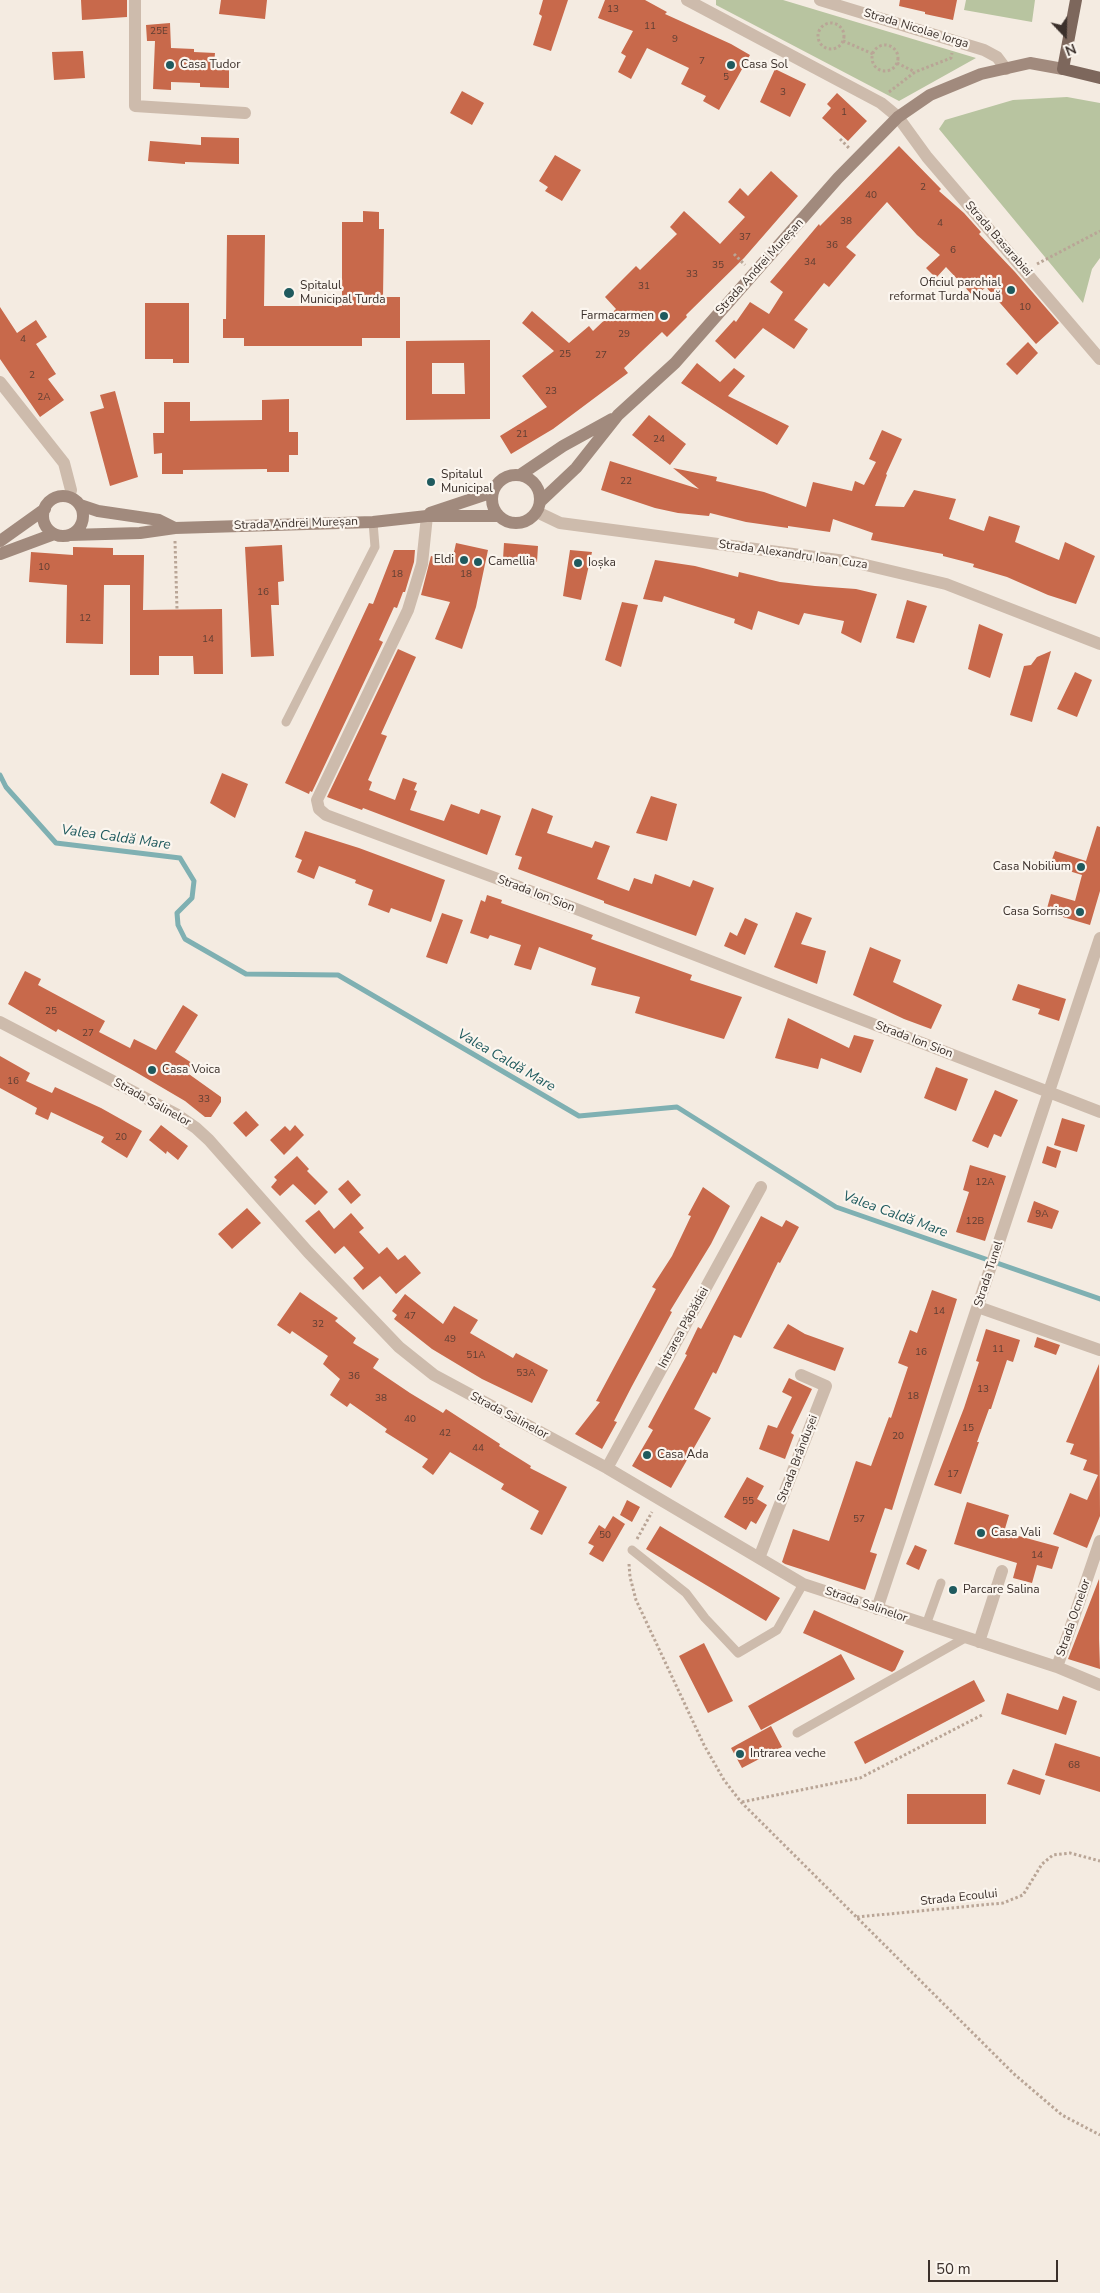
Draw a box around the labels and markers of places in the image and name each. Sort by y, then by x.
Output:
place label: Casa Tudor [180,58,241,72]
place label: Casa Sol [741,58,788,72]
marker: Casa Tudor [164,59,176,71]
marker: Casa Sol [725,59,737,71]
place label: Oficiul parohial reformat Turda Nouă [889,276,1001,304]
place label: Spitalul Municipal Turda [300,279,386,307]
marker: Oficiul parohial reformat Turda Nouă [1005,284,1017,296]
marker: Spitalul Municipal Turda [282,286,296,300]
place label: Farmacarmen [581,309,654,323]
marker: Farmacarmen [658,310,670,322]
place label: Spitalul Municipal [441,468,493,496]
marker: Spitalul Municipal [425,476,437,488]
place label: Eldi [434,553,454,567]
marker: Eldi [458,554,470,566]
place label: Camellia [488,555,535,569]
marker: Camellia [472,556,484,568]
place label: Ioșka [588,556,616,570]
marker: Ioșka [572,557,584,569]
place label: Casa Nobilium [993,860,1071,874]
marker: Casa Nobilium [1075,861,1087,873]
place label: Casa Sorriso [1003,905,1070,919]
marker: Casa Sorriso [1074,906,1086,918]
place label: Casa Voica [162,1063,220,1077]
marker: Casa Voica [146,1064,158,1076]
place label: Casa Ada [657,1448,708,1462]
marker: Casa Ada [641,1449,653,1461]
place label: Casa Vali [991,1526,1041,1540]
marker: Casa Vali [975,1527,987,1539]
place label: Parcare Salina [963,1583,1040,1597]
marker: Parcare Salina [947,1584,959,1596]
place label: Intrarea veche [750,1747,826,1761]
marker: Intrarea veche [734,1748,746,1760]

